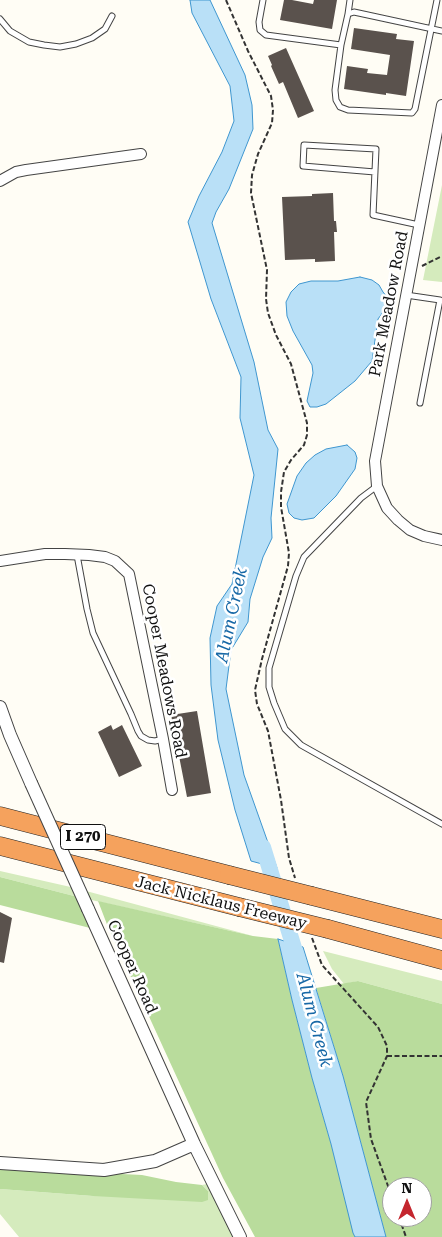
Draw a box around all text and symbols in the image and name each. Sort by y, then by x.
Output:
street label: Park Meadow Road [365,230,413,378]
water label: Alum Creek [211,566,253,664]
street label: Cooper Meadows Road [138,582,190,760]
road number: I 270 [61,824,106,850]
street label: Jack Nicklaus Freeway [133,872,309,934]
street label: Cooper Road [103,917,161,1017]
water label: Alum Creek [291,971,337,1069]
north arrow [382,1177,432,1227]
text: N [402,1180,412,1196]

